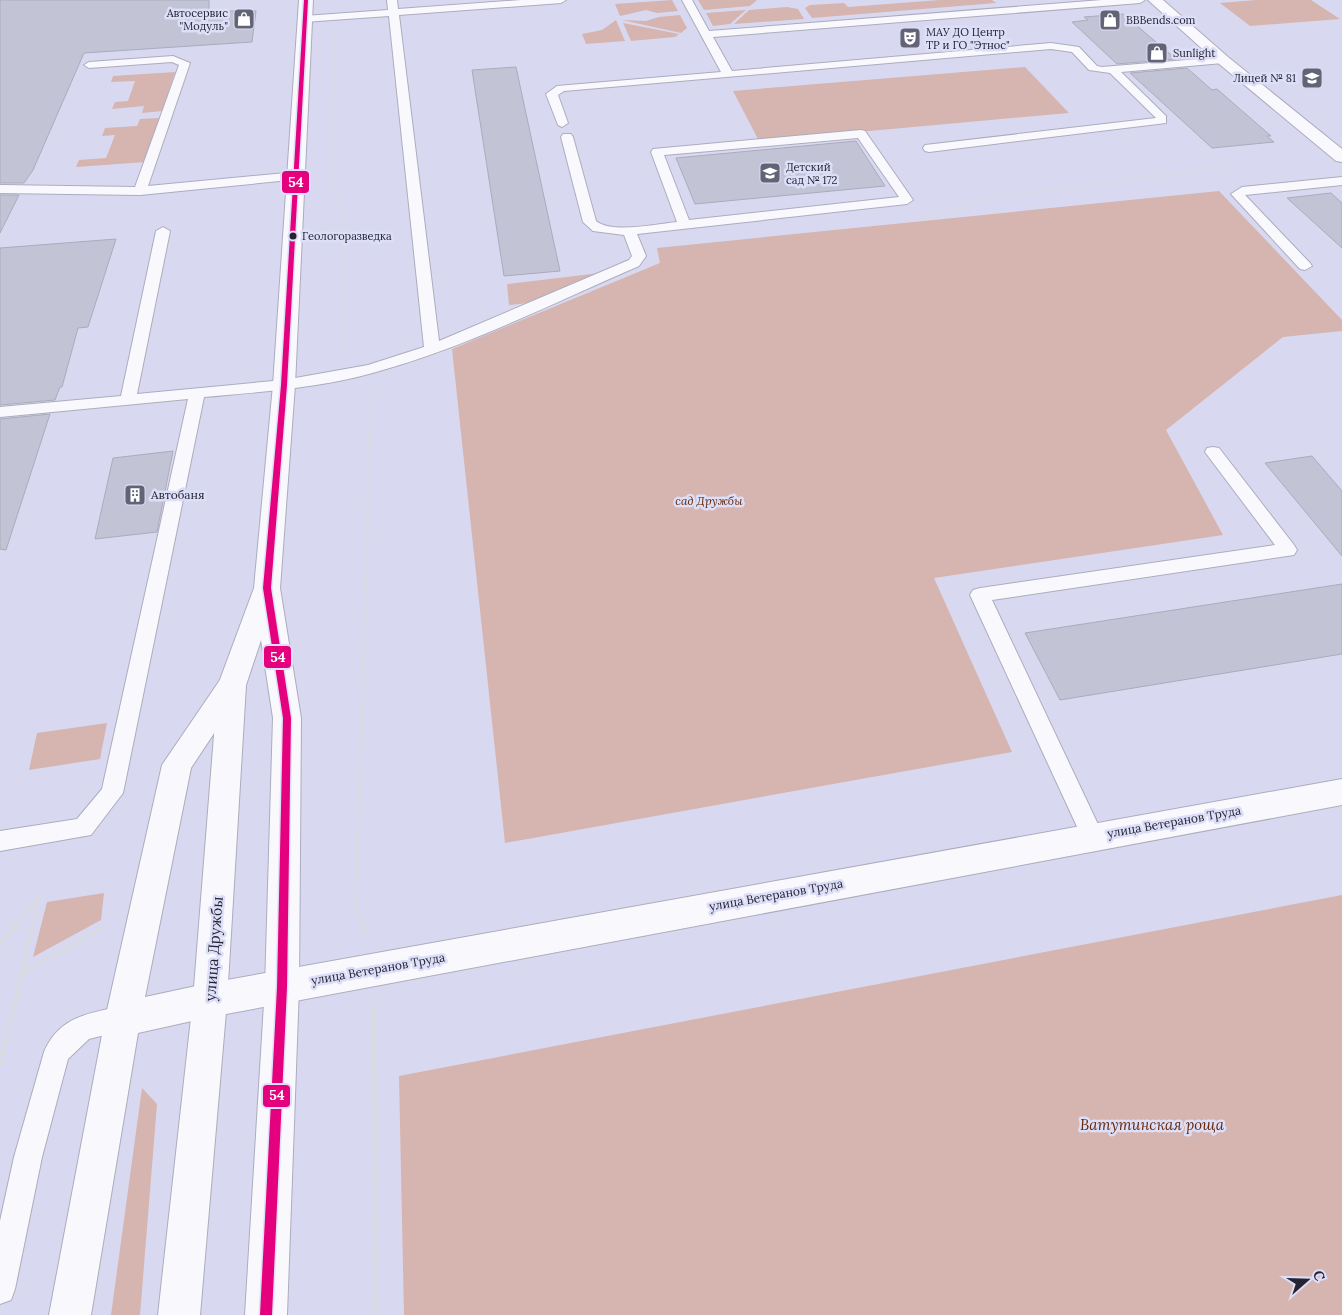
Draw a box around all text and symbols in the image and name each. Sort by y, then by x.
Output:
place label: Автосервис "Модуль" [166,6,228,33]
shop icon: Автосервис "Модуль" [232,7,256,31]
shop icon: BBBends.com [1098,8,1122,32]
place label: BBBends.com [1126,13,1196,27]
place label: МАУ ДО Центр ТР и ГО "Этнос" [926,25,1010,52]
theatre icon: МАУ ДО Центр ТР и ГО "Этнос" [898,26,922,50]
shop icon: Sunlight [1145,41,1169,65]
place label: Sunlight [1173,46,1216,60]
school or university icon: Лицей № 81 [1300,66,1324,90]
place label: Лицей № 81 [1233,71,1296,85]
place label: Детский сад № 172 [786,160,838,187]
school or university icon: Детский сад № 172 [758,161,782,185]
line badge: 54 [281,170,310,194]
text: 54 [288,173,304,191]
place label: Геологоразведка [302,229,392,243]
marker: Геологоразведка [288,231,298,241]
building icon: Автобаня [123,483,147,507]
place label: Автобаня [150,487,204,502]
park label: сад Дружбы [675,493,743,508]
line badge: 54 [263,645,292,669]
text: 54 [270,648,286,666]
street label: улица Ветеранов Труда [1106,802,1242,841]
street label: улица Ветеранов Труда [708,875,844,914]
street label: улица Дружбы [200,896,227,1002]
street label: улица Ветеранов Труда [310,949,446,988]
line badge: 54 [262,1084,291,1108]
text: 54 [269,1086,285,1104]
park label: Ватутинская роща [1080,1115,1225,1134]
north arrow [1282,1255,1332,1305]
text: С [1309,1268,1329,1283]

